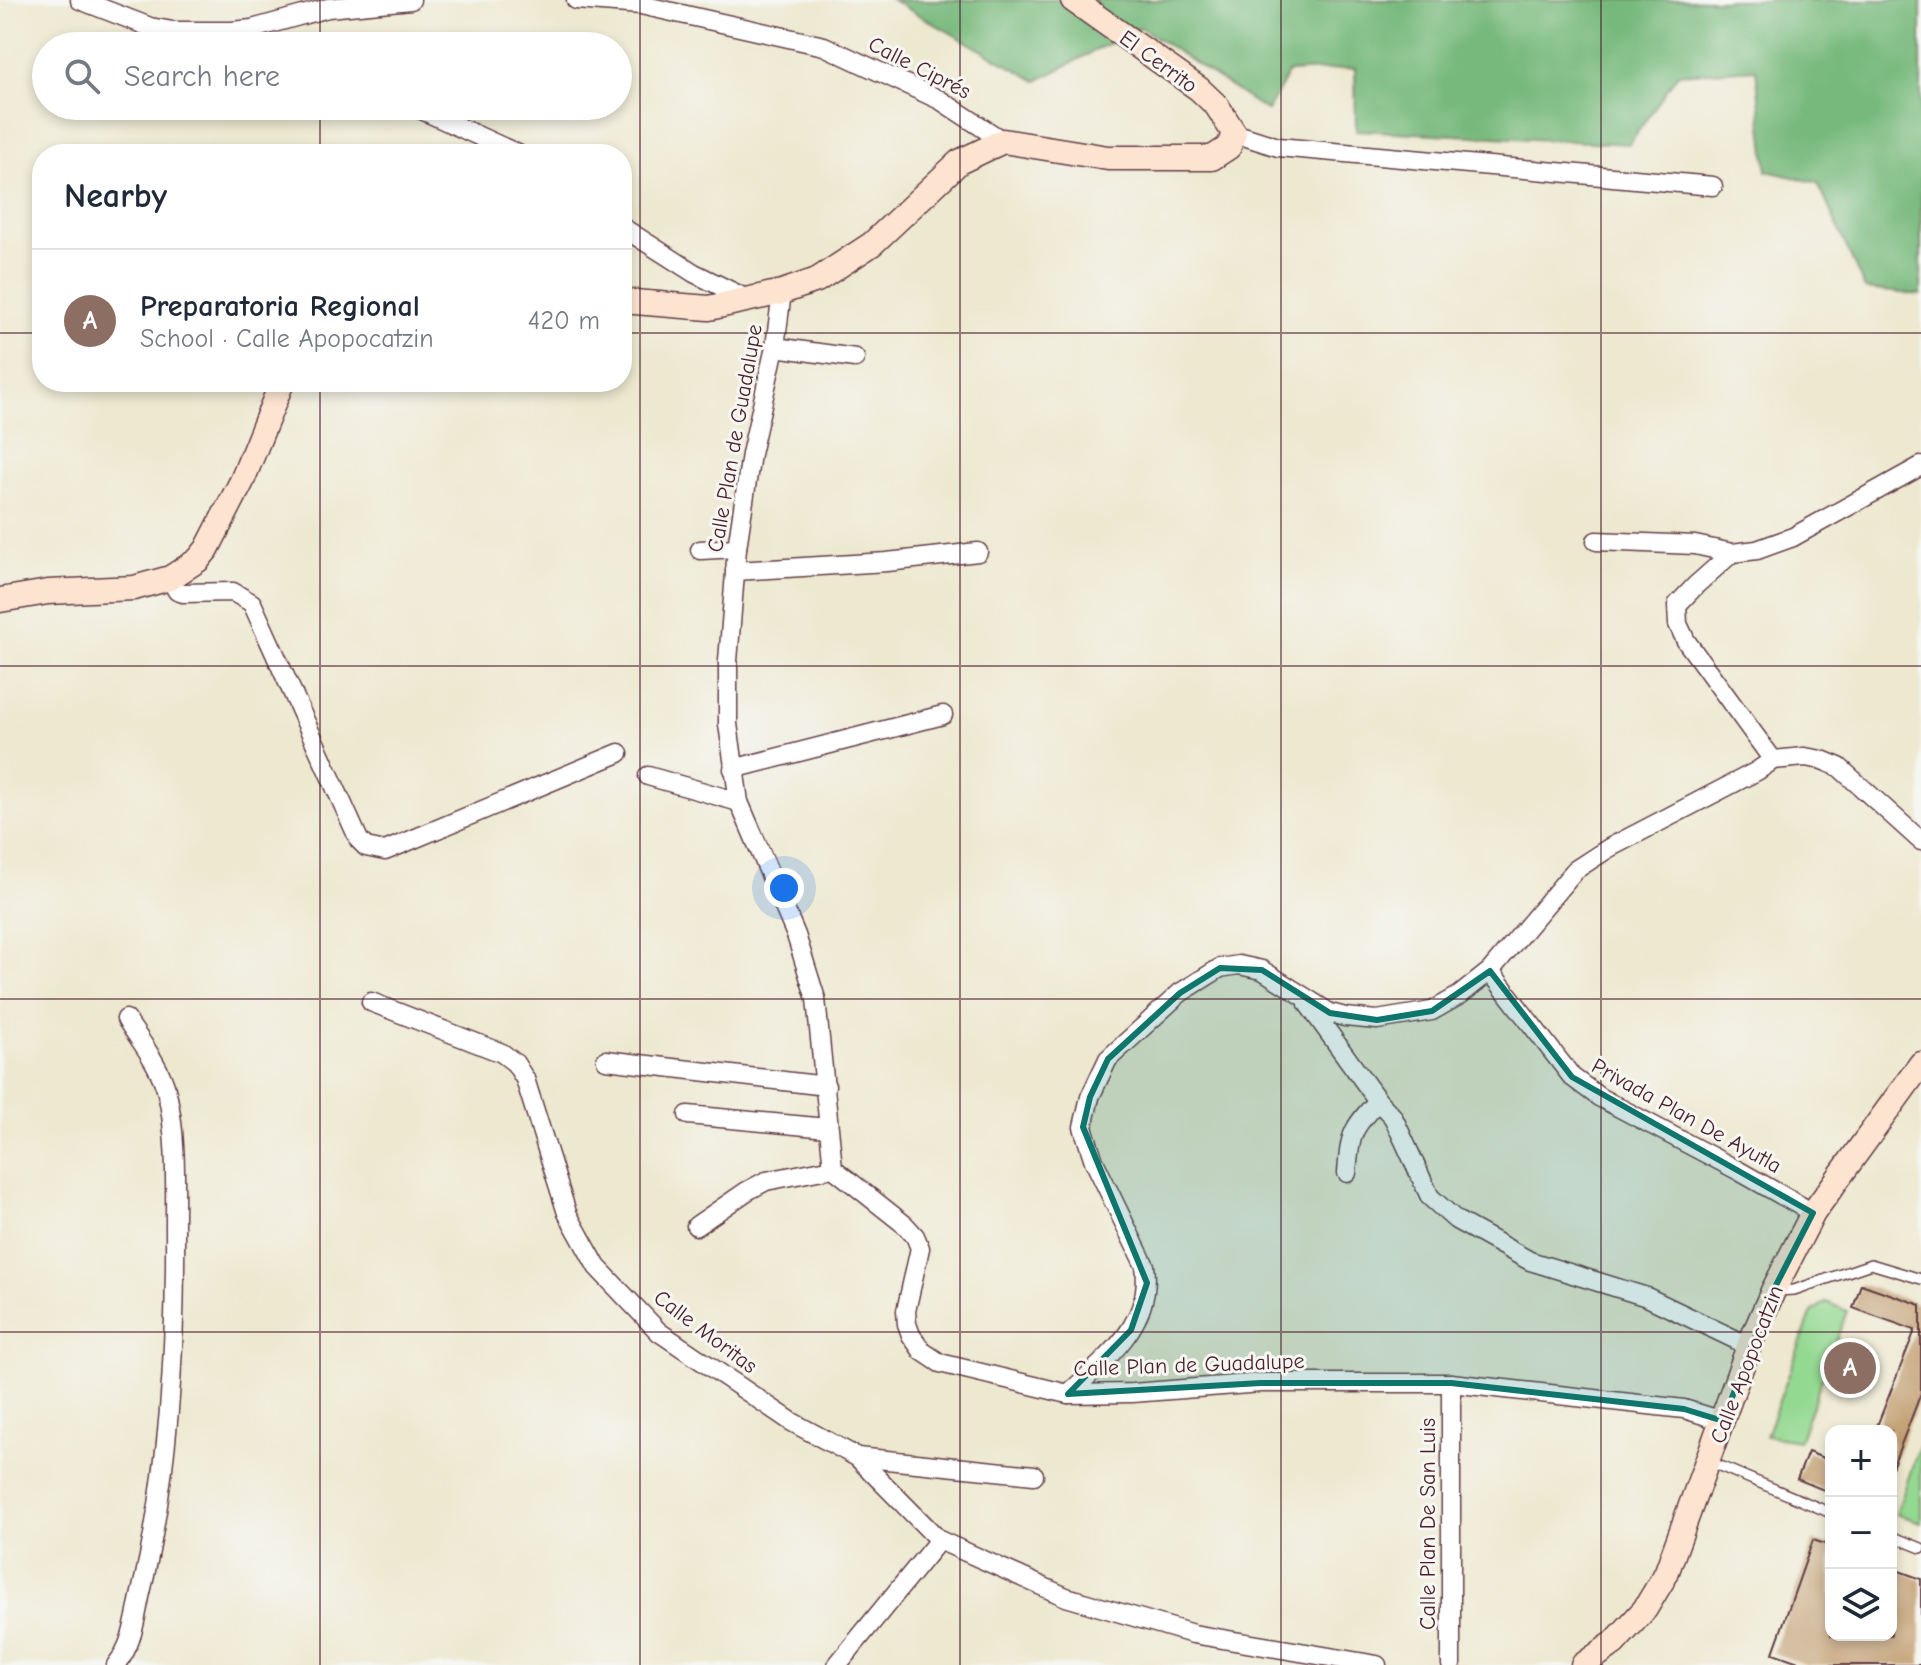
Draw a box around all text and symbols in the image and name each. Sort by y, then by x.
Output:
street label: El Cerrito [1114,25,1202,99]
street label: Calle Ciprés [864,31,975,105]
search box [32,32,632,120]
icon: search [60,54,104,98]
text: Search here [124,59,280,94]
text: Nearby [64,176,167,216]
text: Preparatoria Regional [140,289,420,324]
text: A [83,306,97,336]
text: 420 m [528,306,600,336]
street label: Calle Plan de Guadalupe [702,322,768,554]
text: School · Calle Apopocatzin [140,324,434,354]
your location [764,868,804,908]
street label: Privada Plan De Ayutla [1587,1053,1786,1179]
street label: Calle Apopocatzin [1705,1282,1789,1447]
street label: Calle Moritas [649,1284,762,1379]
pin: A [1824,1338,1876,1398]
street label: Calle Plan de Guadalupe [1073,1348,1305,1382]
street label: Calle Plan De San Luis [1415,1418,1441,1630]
map controls [1825,1425,1897,1641]
button: + [1825,1425,1897,1497]
button: − [1825,1497,1897,1569]
button: layers [1825,1569,1897,1641]

